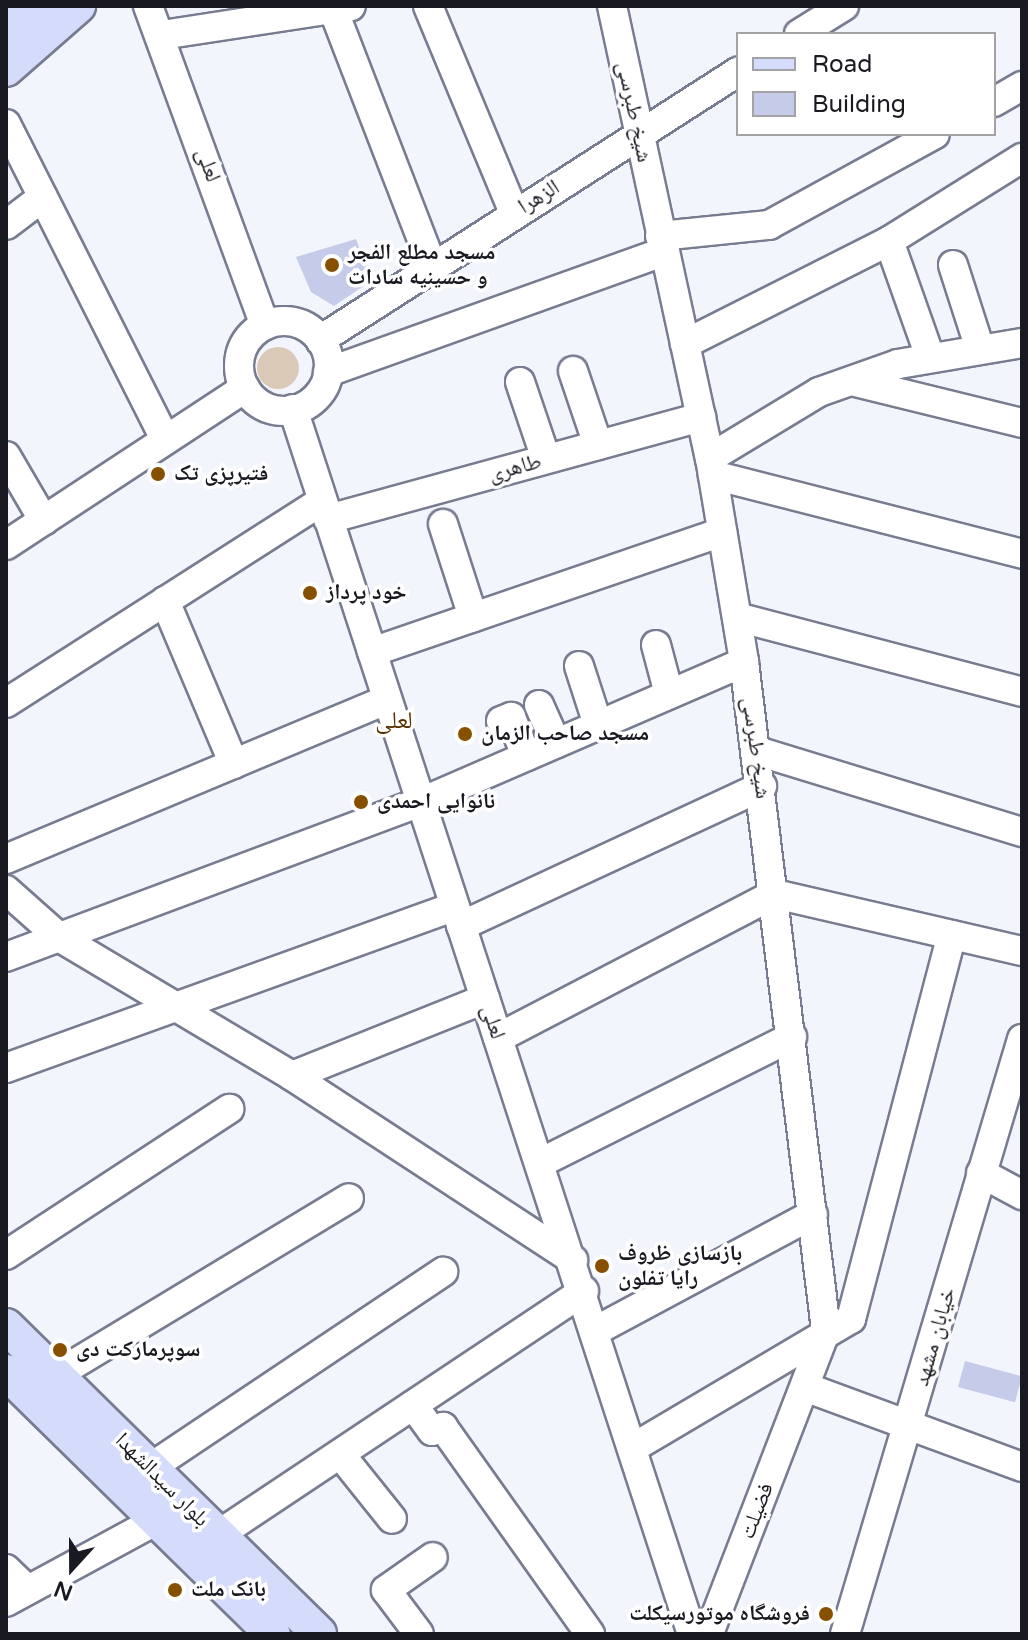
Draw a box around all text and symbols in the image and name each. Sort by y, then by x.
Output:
legend [736,32,996,136]
text: Road [812,50,872,79]
street label: شیخ طبرسی [610,59,658,165]
text: Building [812,90,906,119]
street label: لعلی [190,144,226,186]
street label: الزهرا [513,174,565,220]
place label: مسجد مطلع الفجر و حسینیه سادات [348,239,495,290]
marker: مسجد مطلع الفجر و حسینیه سادات [323,256,341,274]
street label: طاهری [486,448,544,488]
place label: فتیرپزی تک [174,461,268,487]
marker: فتیرپزی تک [149,465,167,483]
place label: خود پرداز [326,580,407,606]
marker: خود پرداز [301,584,319,602]
street label: شیخ طبرسی [736,696,776,800]
district label: لعلی [375,707,413,735]
place label: مسجد صاحب الزمان [481,721,649,747]
marker: مسجد صاحب الزمان [456,725,474,743]
place label: نانوایی احمدی [377,789,495,815]
marker: نانوایی احمدی [352,793,370,811]
street label: لعلی [475,1002,511,1042]
place label: بازسازی ظروف رایا تفلون [618,1240,742,1292]
marker: بازسازی ظروف رایا تفلون [593,1257,611,1275]
street label: خیابان مشهد [908,1285,962,1389]
place label: سوپرمارکت دی [76,1337,200,1363]
marker: سوپرمارکت دی [51,1341,69,1359]
street label: بلوار سیدالشهدا [109,1427,215,1533]
street label: فضیلت [734,1479,780,1543]
north arrow [32,1528,112,1608]
text: N [50,1575,76,1606]
place label: بانک ملت [191,1577,266,1603]
marker: بانک ملت [166,1581,184,1599]
place label: فروشگاه موتورسیکلت [629,1601,810,1627]
marker: فروشگاه موتورسیکلت [817,1605,835,1623]

